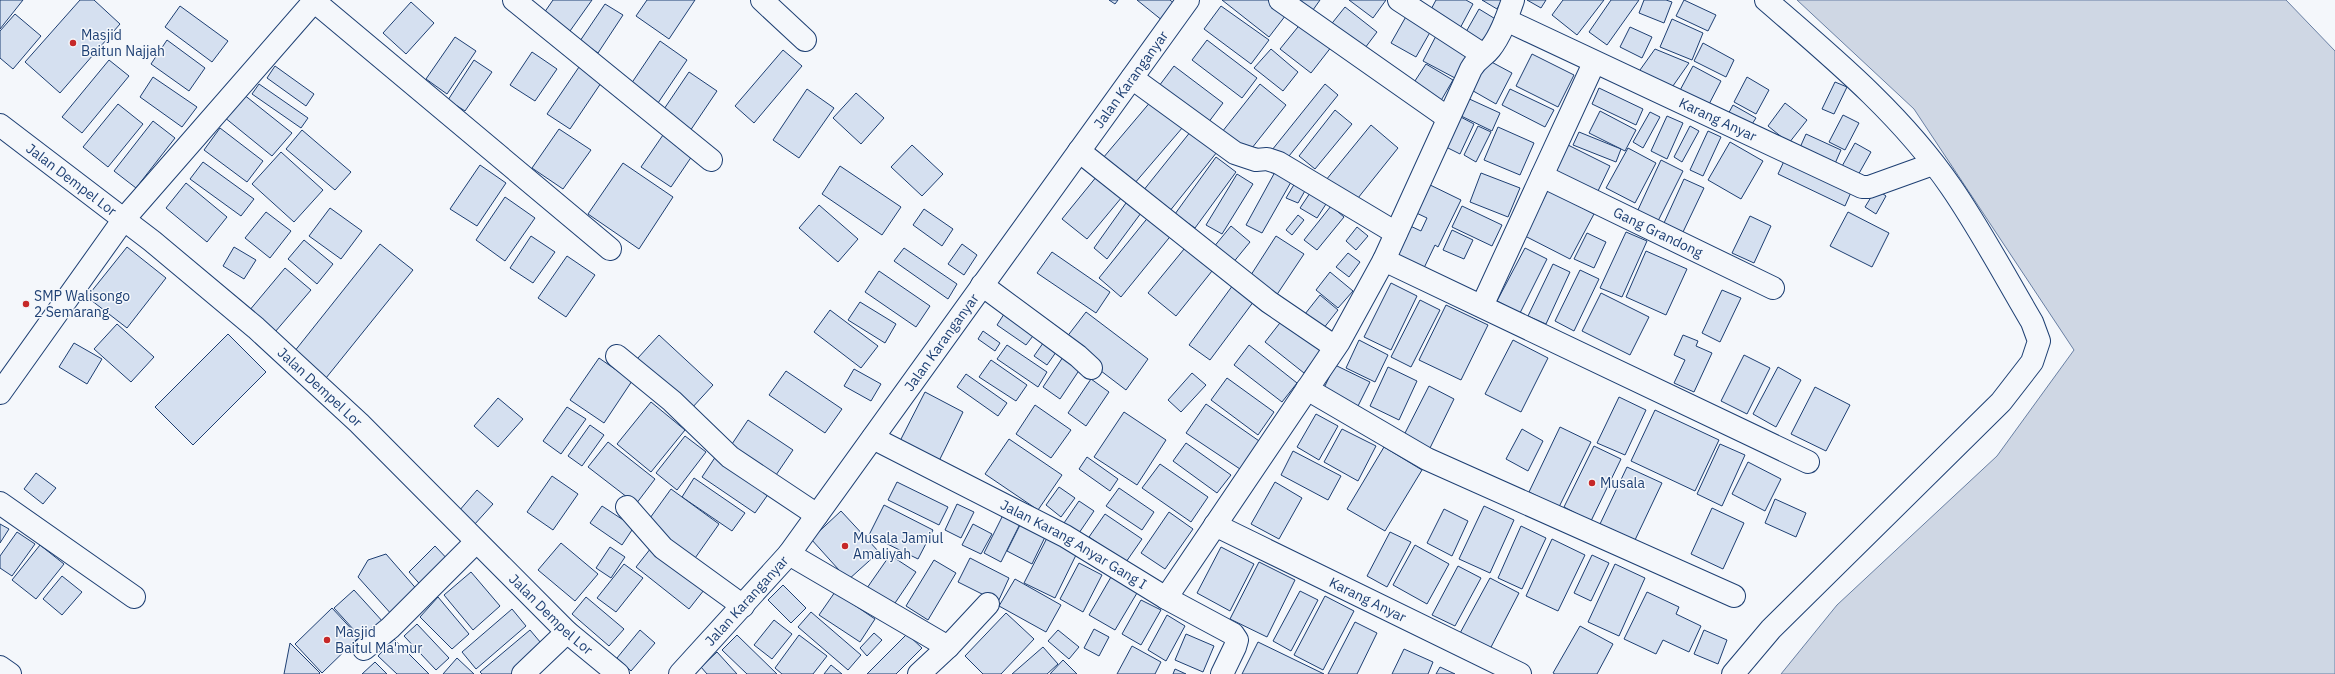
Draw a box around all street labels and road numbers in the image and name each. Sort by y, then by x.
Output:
street label: Jalan Karanganyar [1090,27,1172,132]
street label: Karang Anyar [1676,93,1760,145]
street label: Jalan Dempel Lor [23,139,120,220]
street label: Gang Grandong [1610,203,1706,262]
street label: Jalan Karanganyar [900,290,983,395]
street label: Jalan Dempel Lor [274,343,366,431]
street label: Jalan Karang Anyar Gang I [997,496,1150,593]
street label: Jalan Karanganyar [701,552,792,650]
street label: Jalan Dempel Lor [505,570,597,659]
street label: Karang Anyar [1326,573,1409,626]

